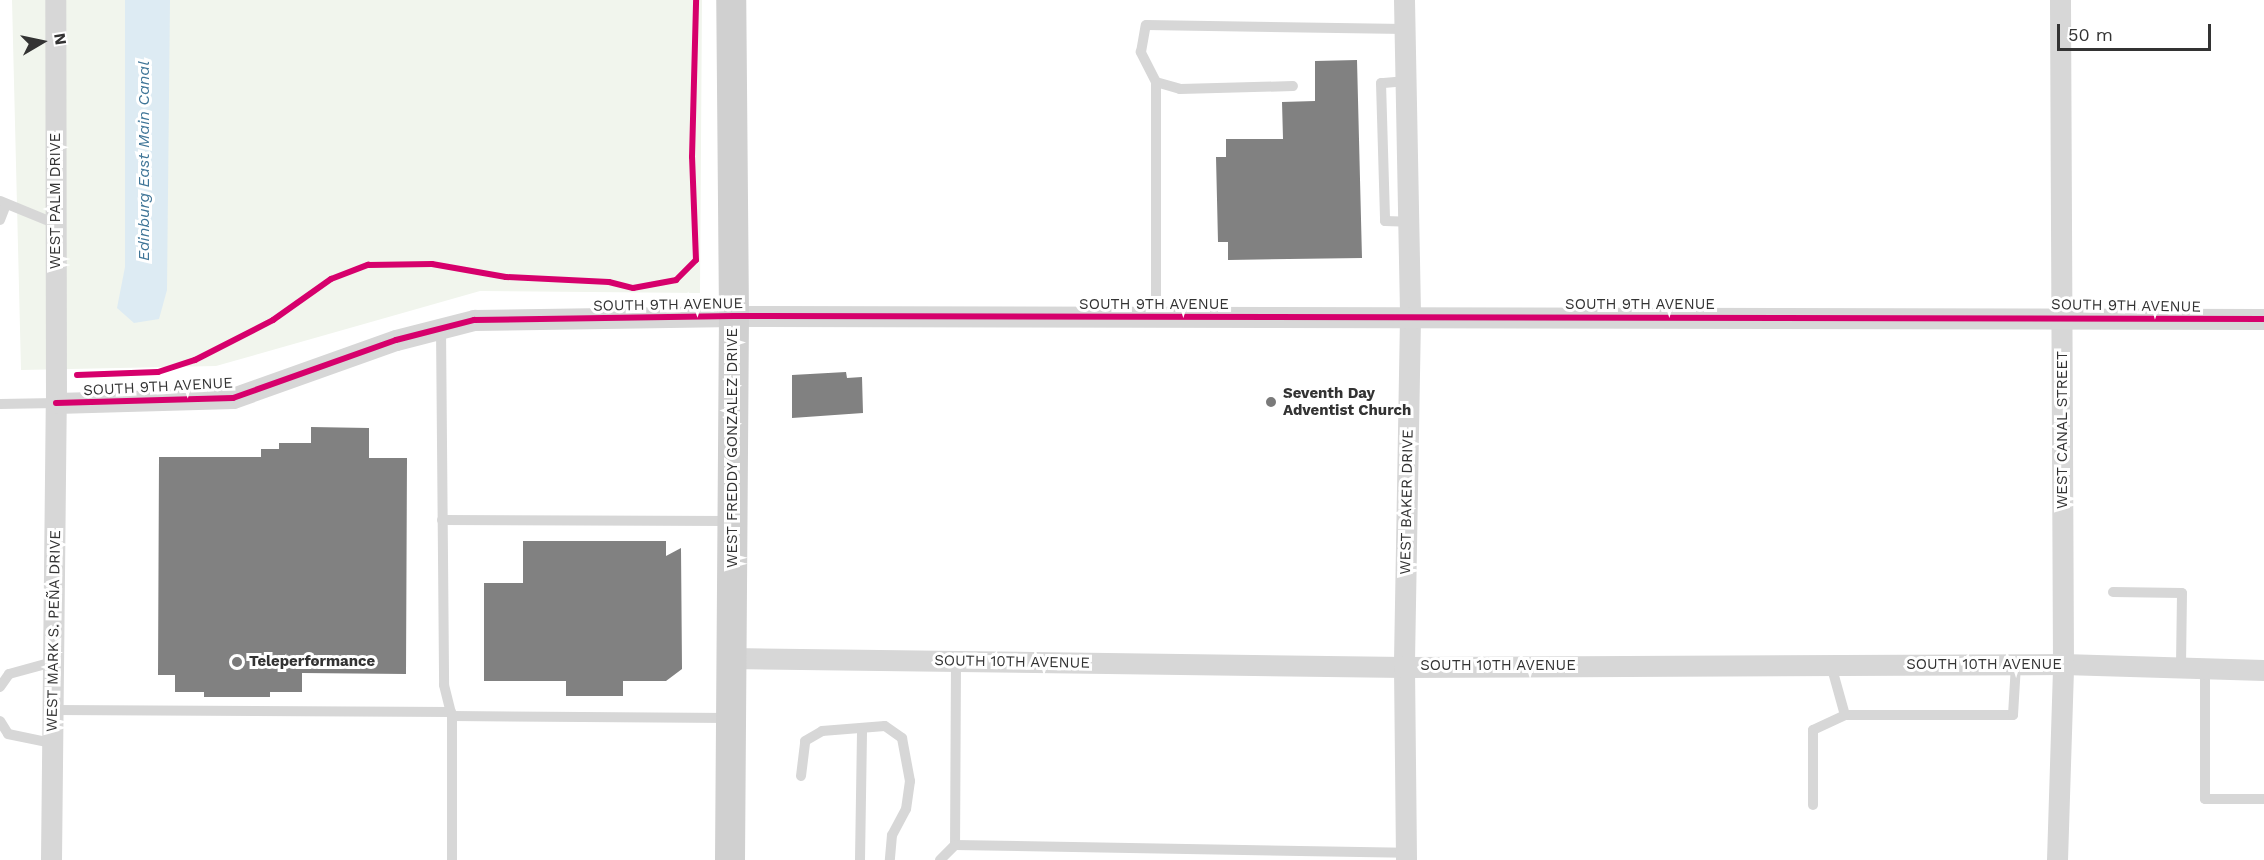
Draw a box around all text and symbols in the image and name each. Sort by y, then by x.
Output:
north arrow [12,12,72,72]
scale bar [2060,12,2214,50]
text: 50 m [2068,24,2113,45]
text: N [50,32,71,46]
water label: Edinburg East Main Canal [134,61,154,261]
street label: WEST PALM DRIVE [47,132,65,270]
street label: SOUTH 9TH AVENUE [593,295,743,315]
street label: SOUTH 9TH AVENUE [1079,296,1229,314]
street label: SOUTH 9TH AVENUE [1565,296,1715,314]
street label: SOUTH 9TH AVENUE [2051,296,2201,316]
street label: WEST FREDDY GONZALEZ DRIVE [724,327,742,569]
street label: WEST CANAL STREET [2054,351,2072,509]
street label: SOUTH 9TH AVENUE [82,374,234,400]
place label: Seventh Day Adventist Church [1283,384,1411,419]
marker: Seventh Day Adventist Church [1264,395,1278,409]
street label: WEST BAKER DRIVE [1397,429,1417,575]
street label: WEST MARK S. PEÑA DRIVE [43,529,65,733]
street label: SOUTH 10TH AVENUE [934,652,1090,672]
place label: Teleperformance [249,653,375,671]
marker: Teleperformance [230,655,244,669]
street label: SOUTH 10TH AVENUE [1906,656,2062,674]
street label: SOUTH 10TH AVENUE [1420,657,1576,675]

